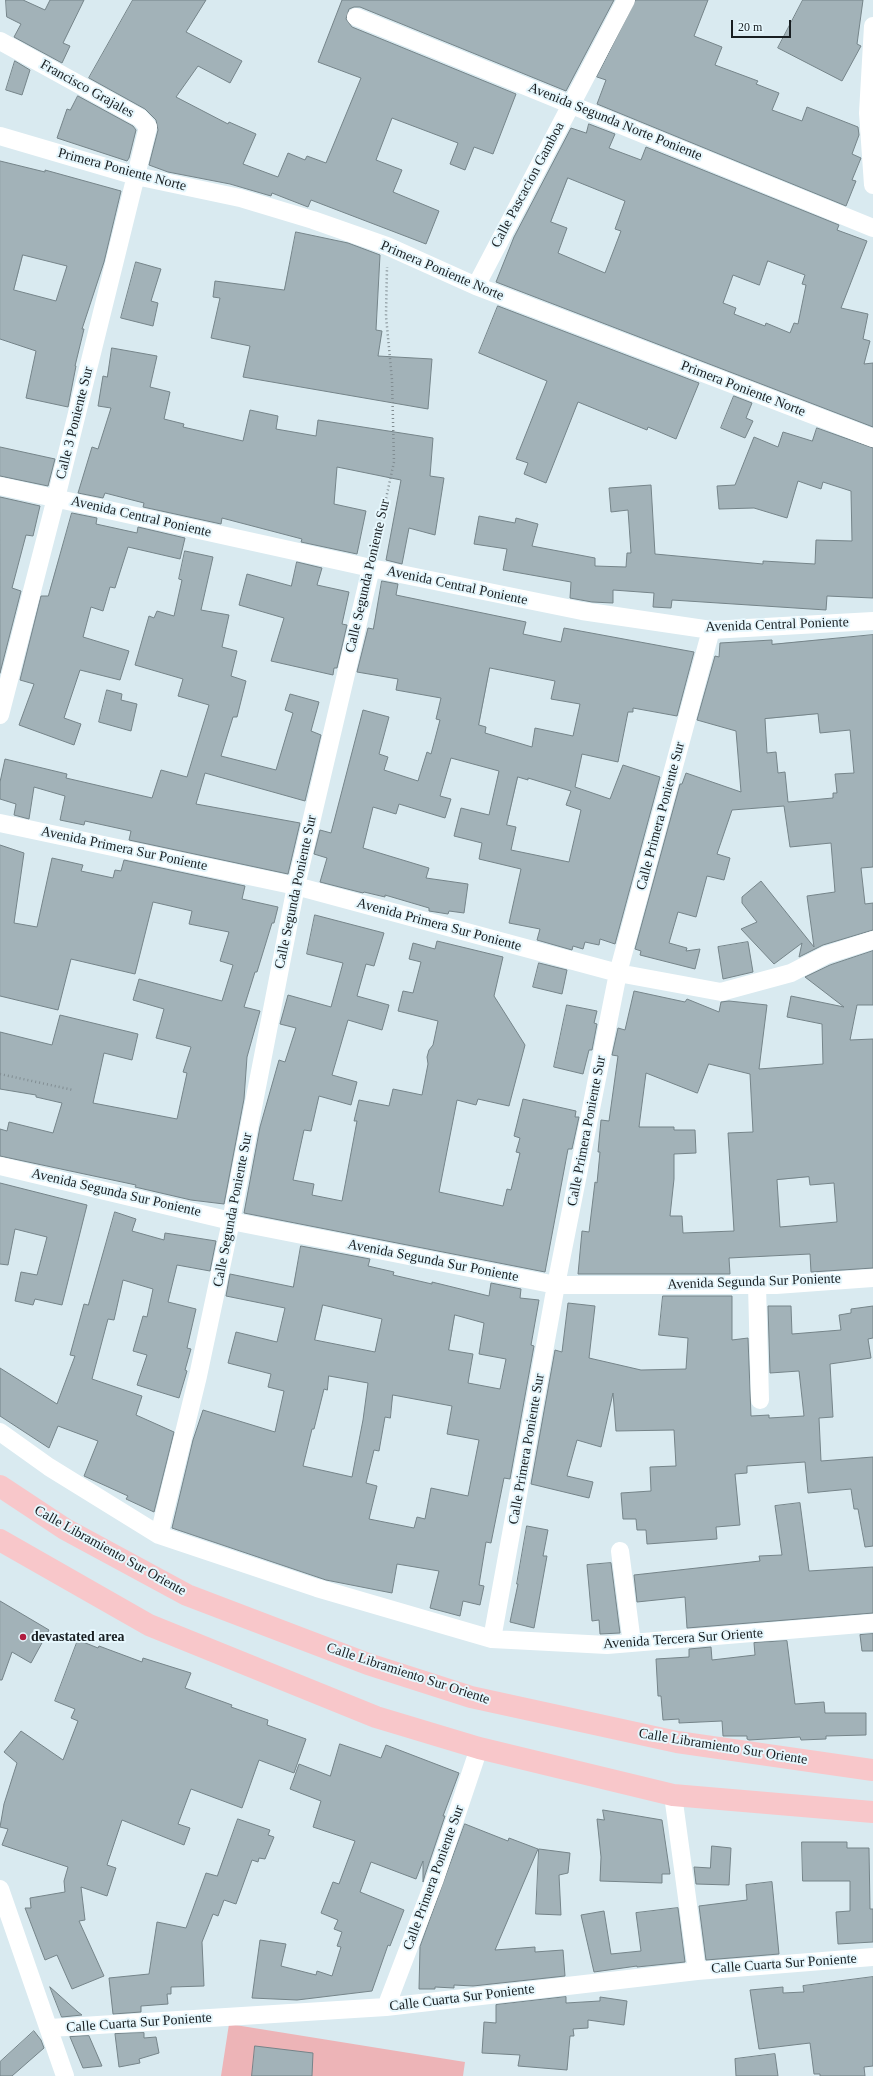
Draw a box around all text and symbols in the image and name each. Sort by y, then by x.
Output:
scale bar [733,12,793,38]
text: 20 m [738,20,762,34]
street label: Francisco Grajales [37,56,137,122]
street label: Avenida Segunda Norte Poniente [526,79,704,165]
street label: Calle Pascacion Gamboa [488,119,568,251]
street label: Primera Poniente Norte [56,145,188,195]
street label: Primera Poniente Norte [378,237,506,305]
street label: Primera Poniente Norte [678,357,808,421]
street label: Calle 3 Poniente Sur [53,365,97,481]
street label: Avenida Central Poniente [69,493,213,541]
street label: Calle Segunda Poniente Sur [342,498,394,654]
street label: Avenida Central Poniente [385,563,529,609]
street label: Avenida Central Poniente [705,614,849,636]
street label: Calle Primera Poniente Sur [633,740,689,892]
street label: Calle Segunda Poniente Sur [271,814,321,970]
street label: Avenida Primera Sur Poniente [39,823,209,875]
street label: Avenida Primera Sur Poniente [355,895,523,955]
street label: Calle Primera Poniente Sur [564,1054,610,1208]
street label: Calle Segunda Poniente Sur [210,1131,256,1289]
street label: Avenida Segunda Sur Poniente [30,1165,202,1221]
street label: Avenida Segunda Sur Poniente [346,1236,520,1286]
street label: Avenida Segunda Sur Poniente [667,1271,841,1293]
street label: Calle Primera Poniente Sur [505,1372,549,1526]
street label: Calle Libramiento Sur Oriente [31,1502,189,1600]
street label: Avenida Tercera Sur Oriente [603,1625,763,1653]
place label: devastated area [31,1629,124,1645]
marker: devastated area [18,1632,28,1642]
street label: Calle Libramiento Sur Oriente [324,1640,492,1708]
street label: Calle Libramiento Sur Oriente [637,1725,809,1769]
street label: Calle Primera Poniente Sur [400,1803,468,1953]
street label: Calle Cuarta Sur Poniente [711,1951,857,1977]
street label: Calle Cuarta Sur Poniente [389,1981,535,2015]
street label: Calle Cuarta Sur Poniente [66,2010,212,2036]

